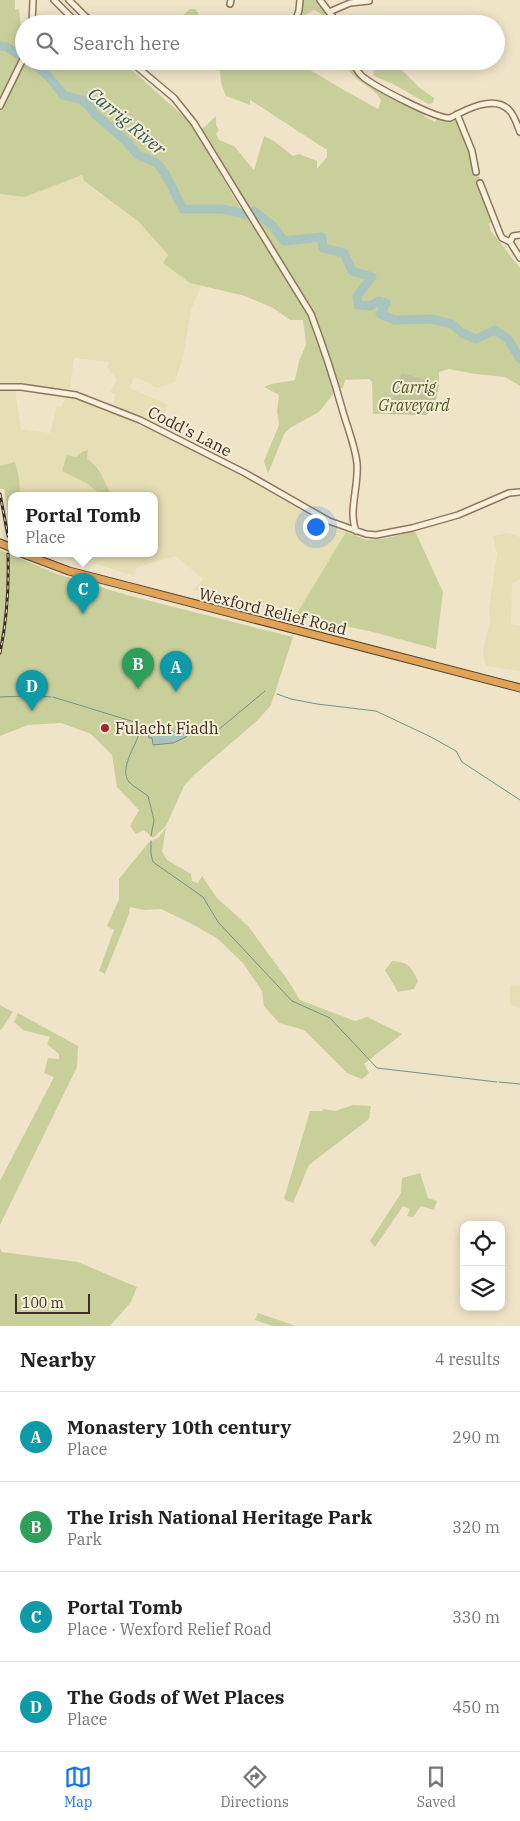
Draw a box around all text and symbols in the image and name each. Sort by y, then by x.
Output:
search box [15,15,505,70]
icon: search [33,29,61,57]
text: Search here [73,31,180,55]
water label: Carrig River [84,82,171,161]
park label: Carrig Graveyard [378,377,450,415]
street label: Codd's Lane [145,401,235,461]
popup [8,492,158,557]
text: Portal Tomb [25,503,141,527]
your location [303,514,329,540]
text: Place [25,527,65,547]
pin: C [67,573,99,614]
street label: Wexford Relief Road [197,583,349,639]
pin: B [122,648,154,689]
pin: A [160,651,192,692]
pin: D [16,670,48,711]
place label: Fulacht Fiadh [115,718,219,738]
marker: Fulacht Fiadh [99,722,111,734]
map controls [460,1221,505,1311]
button: locate [460,1221,505,1266]
button: layers [460,1266,505,1311]
scale bar [15,1291,90,1314]
text: 100 m [22,1294,64,1312]
text: Nearby [20,1345,96,1373]
text: 4 results [435,1349,500,1369]
text: Monastery 10th century [67,1415,291,1439]
text: A [30,1427,42,1447]
text: 290 m [452,1427,500,1447]
text: Place [67,1439,107,1459]
text: The Irish National Heritage Park [67,1505,372,1529]
text: B [30,1517,42,1537]
text: 320 m [452,1517,500,1537]
text: Park [67,1529,102,1549]
text: Portal Tomb [67,1595,183,1619]
text: C [31,1607,41,1627]
text: 330 m [452,1607,500,1627]
text: Place · Wexford Relief Road [67,1619,272,1639]
text: The Gods of Wet Places [67,1685,284,1709]
text: D [30,1697,42,1717]
text: 450 m [452,1697,500,1717]
text: Place [67,1709,107,1729]
tab: Map [64,1763,92,1811]
tab: Directions [220,1763,289,1811]
tab: Saved [417,1763,456,1811]

